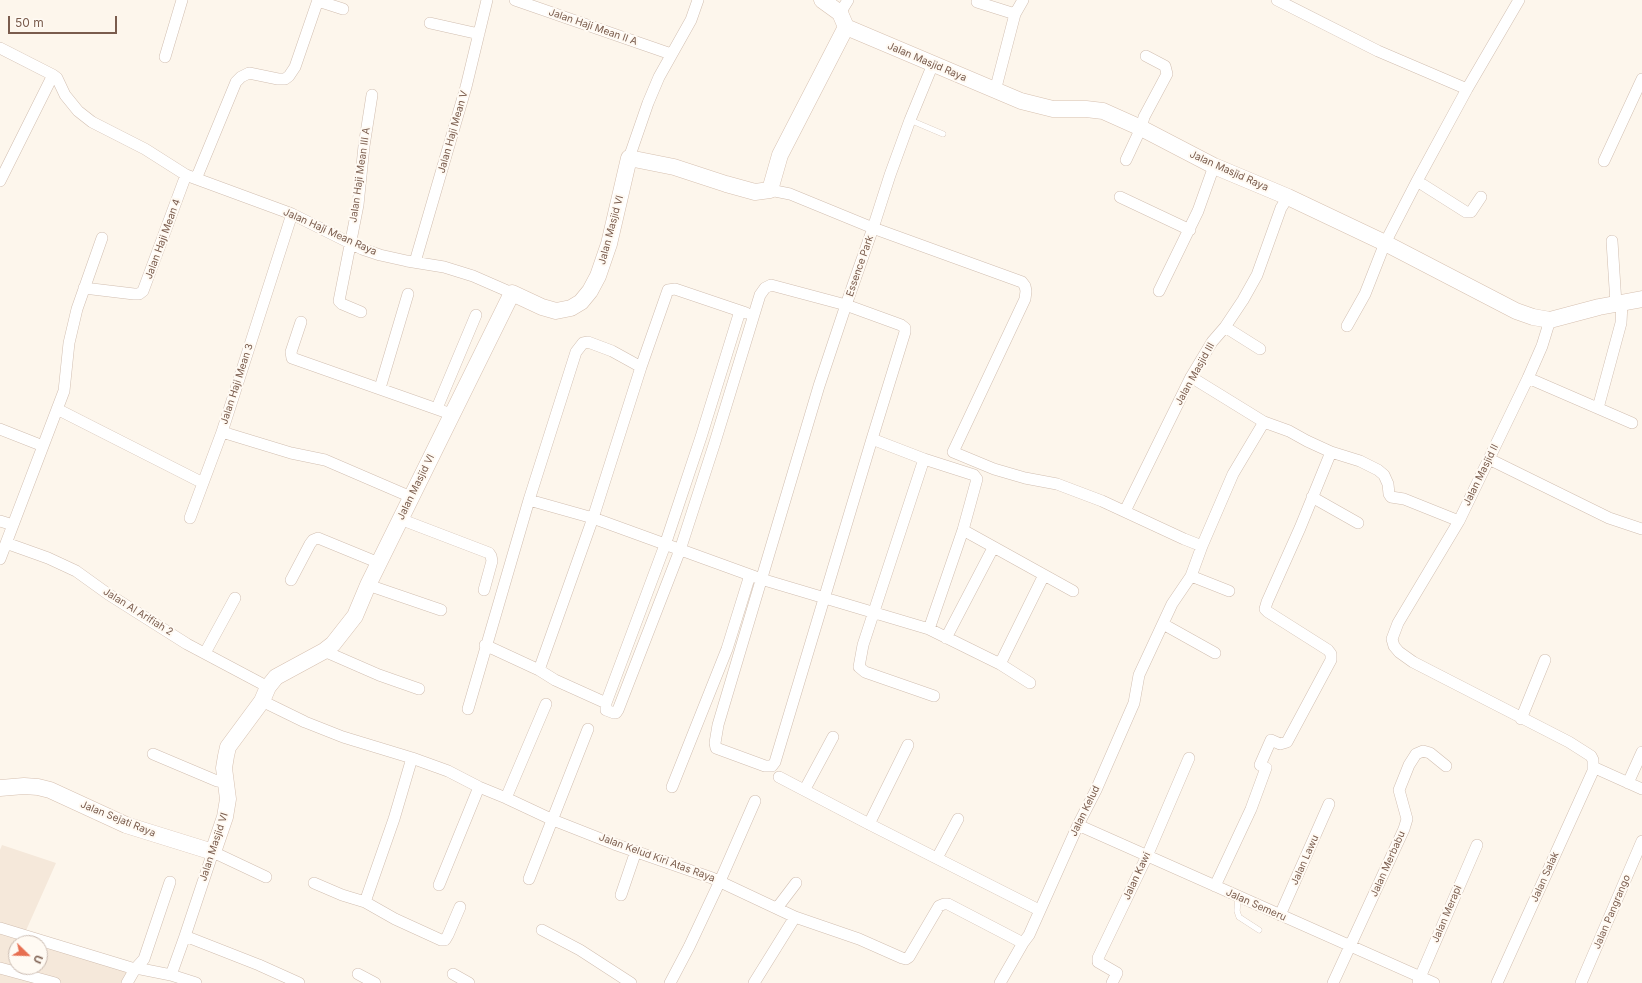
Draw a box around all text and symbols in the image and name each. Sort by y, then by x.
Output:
street label: Jalan Haji Mean II A [547,6,639,48]
scale bar [10,8,119,34]
text: 50 m [15,15,44,30]
street label: Jalan Masjid Raya [886,40,968,84]
street label: Jalan Haji Mean V [436,90,470,174]
street label: Jalan Haji Mean III A [347,127,373,223]
street label: Jalan Masjid Raya [1188,148,1270,194]
street label: Jalan Masjid VI [596,194,626,266]
street label: Jalan Haji Mean 4 [143,197,183,281]
street label: Jalan Haji Mean Raya [281,206,379,258]
street label: Essence Park [844,234,876,298]
street label: Jalan Masjid III [1173,341,1217,407]
street label: Jalan Haji Mean 3 [218,342,256,426]
street label: Jalan Masjid II [1461,442,1501,508]
street label: Jalan Masjid VI [395,452,437,522]
street label: Jalan Al Arifiah 2 [101,586,175,638]
street label: Jalan Kelud [1068,784,1102,838]
street label: Jalan Sejati Raya [79,798,157,840]
street label: Jalan Masjid VI [197,811,231,883]
street label: Jalan Merbabu [1368,829,1408,899]
street label: Jalan Kelud Kiri Atas Raya [597,831,717,885]
street label: Jalan Lawu [1289,833,1321,887]
street label: Jalan Kawi [1121,850,1153,902]
street label: Jalan Salak [1529,850,1561,904]
street label: Jalan Pangrango [1591,873,1633,951]
street label: Jalan Merapi [1430,884,1464,944]
street label: Jalan Semeru [1224,886,1288,924]
north arrow [8,935,48,975]
text: U [30,953,46,966]

